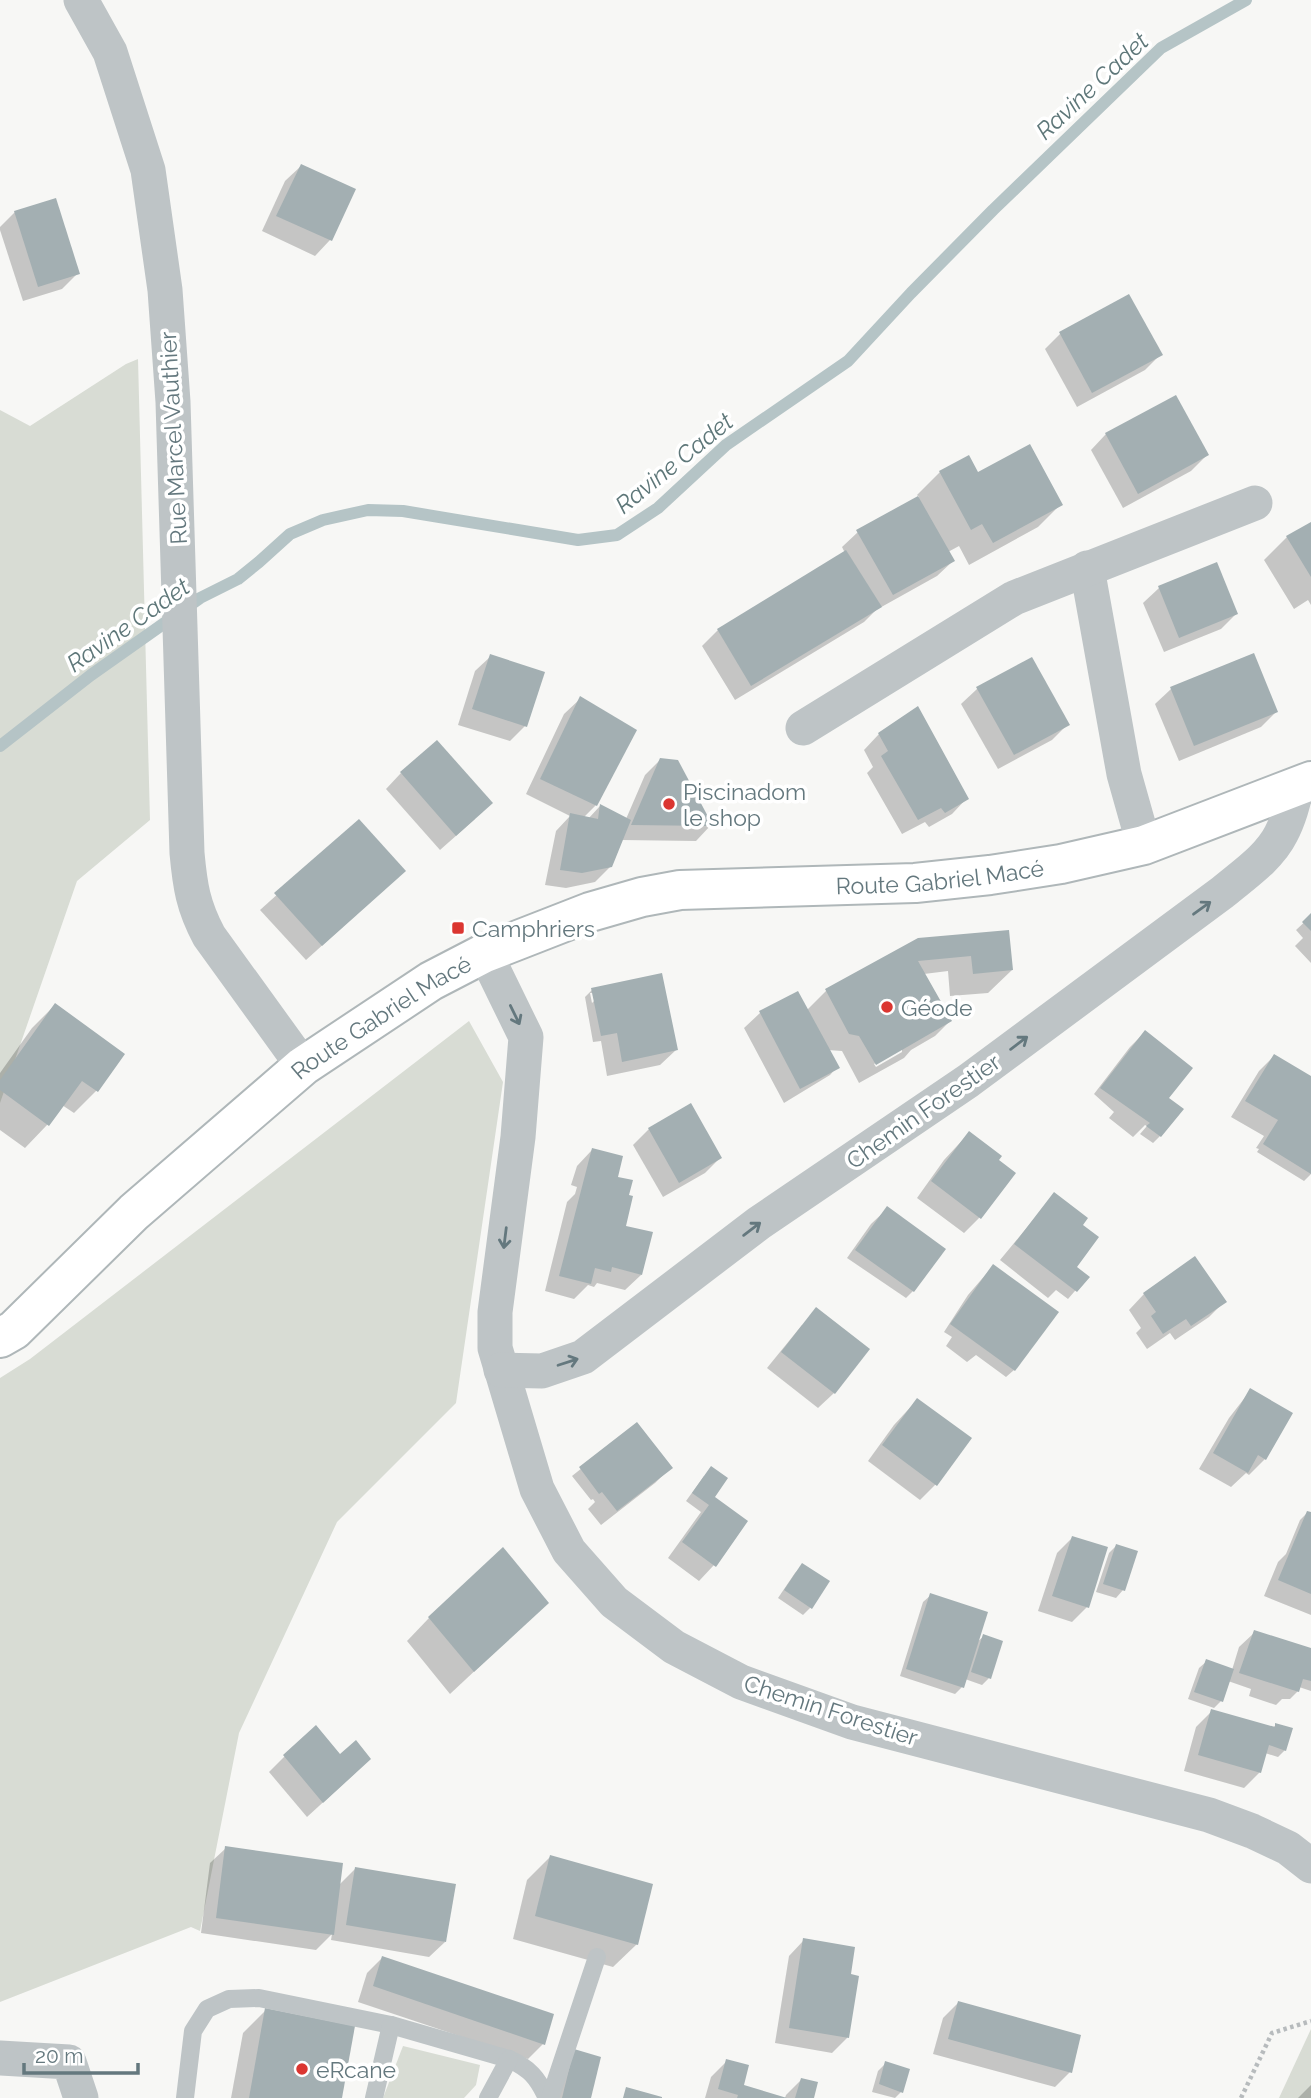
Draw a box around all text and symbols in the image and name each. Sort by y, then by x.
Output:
water label: Ravine Cadet [1030,26,1154,145]
street label: Rue Marcel Vauthier [154,331,192,545]
water label: Ravine Cadet [609,407,739,519]
water label: Ravine Cadet [61,572,195,678]
place label: Piscinadom le shop [683,778,806,831]
marker: Piscinadom le shop [661,796,677,812]
street label: Route Gabriel Macé [835,853,1046,899]
one-way arrow [1192,901,1211,915]
place label: Camphriers [472,915,595,942]
marker: Camphriers [450,920,466,936]
street label: Route Gabriel Macé [285,949,475,1084]
place label: Géode [901,994,972,1021]
marker: Géode [879,999,895,1015]
one-way arrow [509,1004,522,1025]
one-way arrow [1009,1036,1028,1051]
street label: Chemin Forestier [841,1048,1005,1174]
one-way arrow [742,1222,761,1237]
one-way arrow [498,1227,511,1249]
one-way arrow [557,1355,579,1367]
street label: Chemin Forestier [741,1669,921,1751]
scale bar [24,2032,138,2076]
text: 20 m [35,2043,83,2068]
place label: eRcane [316,2056,396,2083]
marker: eRcane [294,2061,310,2077]

